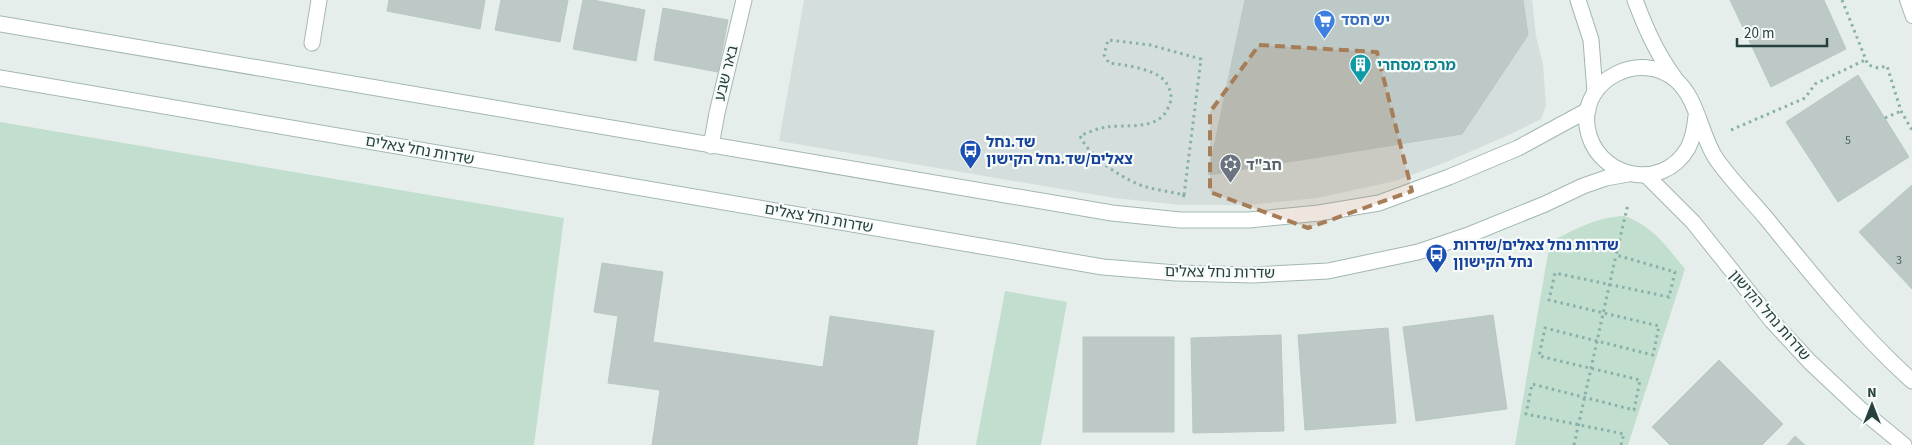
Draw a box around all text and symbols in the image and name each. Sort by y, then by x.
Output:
supermarket icon: יש חסד [1313,8,1337,39]
place label: יש חסד [1341,10,1390,31]
scale bar [1737,15,1827,47]
text: 20 m [1744,23,1774,44]
street label: באר שבע [709,43,744,103]
building icon: מרכז מסחרי [1349,53,1373,84]
place label: מרכז מסחרי [1377,55,1456,76]
street label: שדרות נחל צאלים [364,131,476,170]
place label: שד.נחל צאלים/שד.נחל הקישון [986,132,1133,170]
house number: 5 [1845,132,1851,149]
bus stop icon: שד.נחל צאלים/שד.נחל הקישון [958,139,982,170]
synagogue icon: חב"ד [1218,153,1242,184]
place label: חב"ד [1246,155,1282,176]
street label: שדרות נחל צאלים [763,199,875,238]
place label: שדרות נחל צאלים/שדרות נחל הקישוןן [1453,235,1619,273]
bus stop icon: שדרות נחל צאלים/שדרות נחל הקישוןן [1425,242,1449,273]
house number: 3 [1896,252,1902,269]
street label: שדרות נחל צאלים [1165,261,1275,284]
street label: שדרות נחל הקישון [1724,265,1815,365]
north arrow [1847,380,1897,430]
text: N [1867,383,1877,403]

